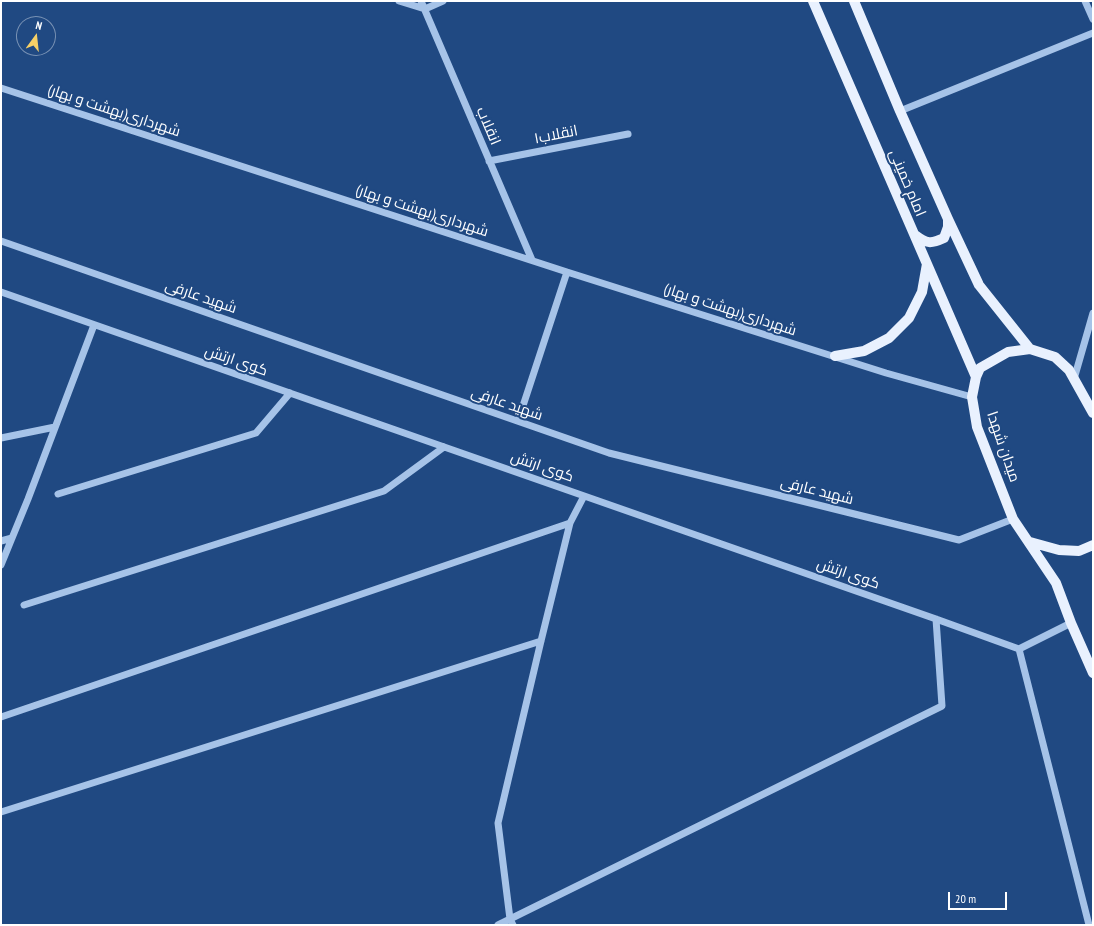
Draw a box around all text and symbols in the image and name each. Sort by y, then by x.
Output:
north arrow [16,16,56,56]
text: N [34,18,44,33]
street label: شهرداری(بهشت و بهار) [45,81,183,141]
street label: انقلاب [472,104,504,148]
street label: انقلاب۱ [533,122,579,148]
street label: امام خمینی [885,147,929,219]
street label: شهرداری(بهشت و بهار) [353,181,491,241]
street label: شهید عارفی [163,276,239,318]
street label: شهرداری(بهشت و بهار) [661,280,799,340]
street label: کوی ارتش [202,342,270,380]
street label: شهید عارفی [469,383,545,425]
street label: میدان شهدا [983,409,1023,485]
street label: کوی ارتش [508,448,576,486]
street label: شهید عارفی [779,473,855,509]
street label: کوی ارتش [814,555,882,593]
scale bar [950,884,1009,910]
text: 20 m [955,891,976,906]

